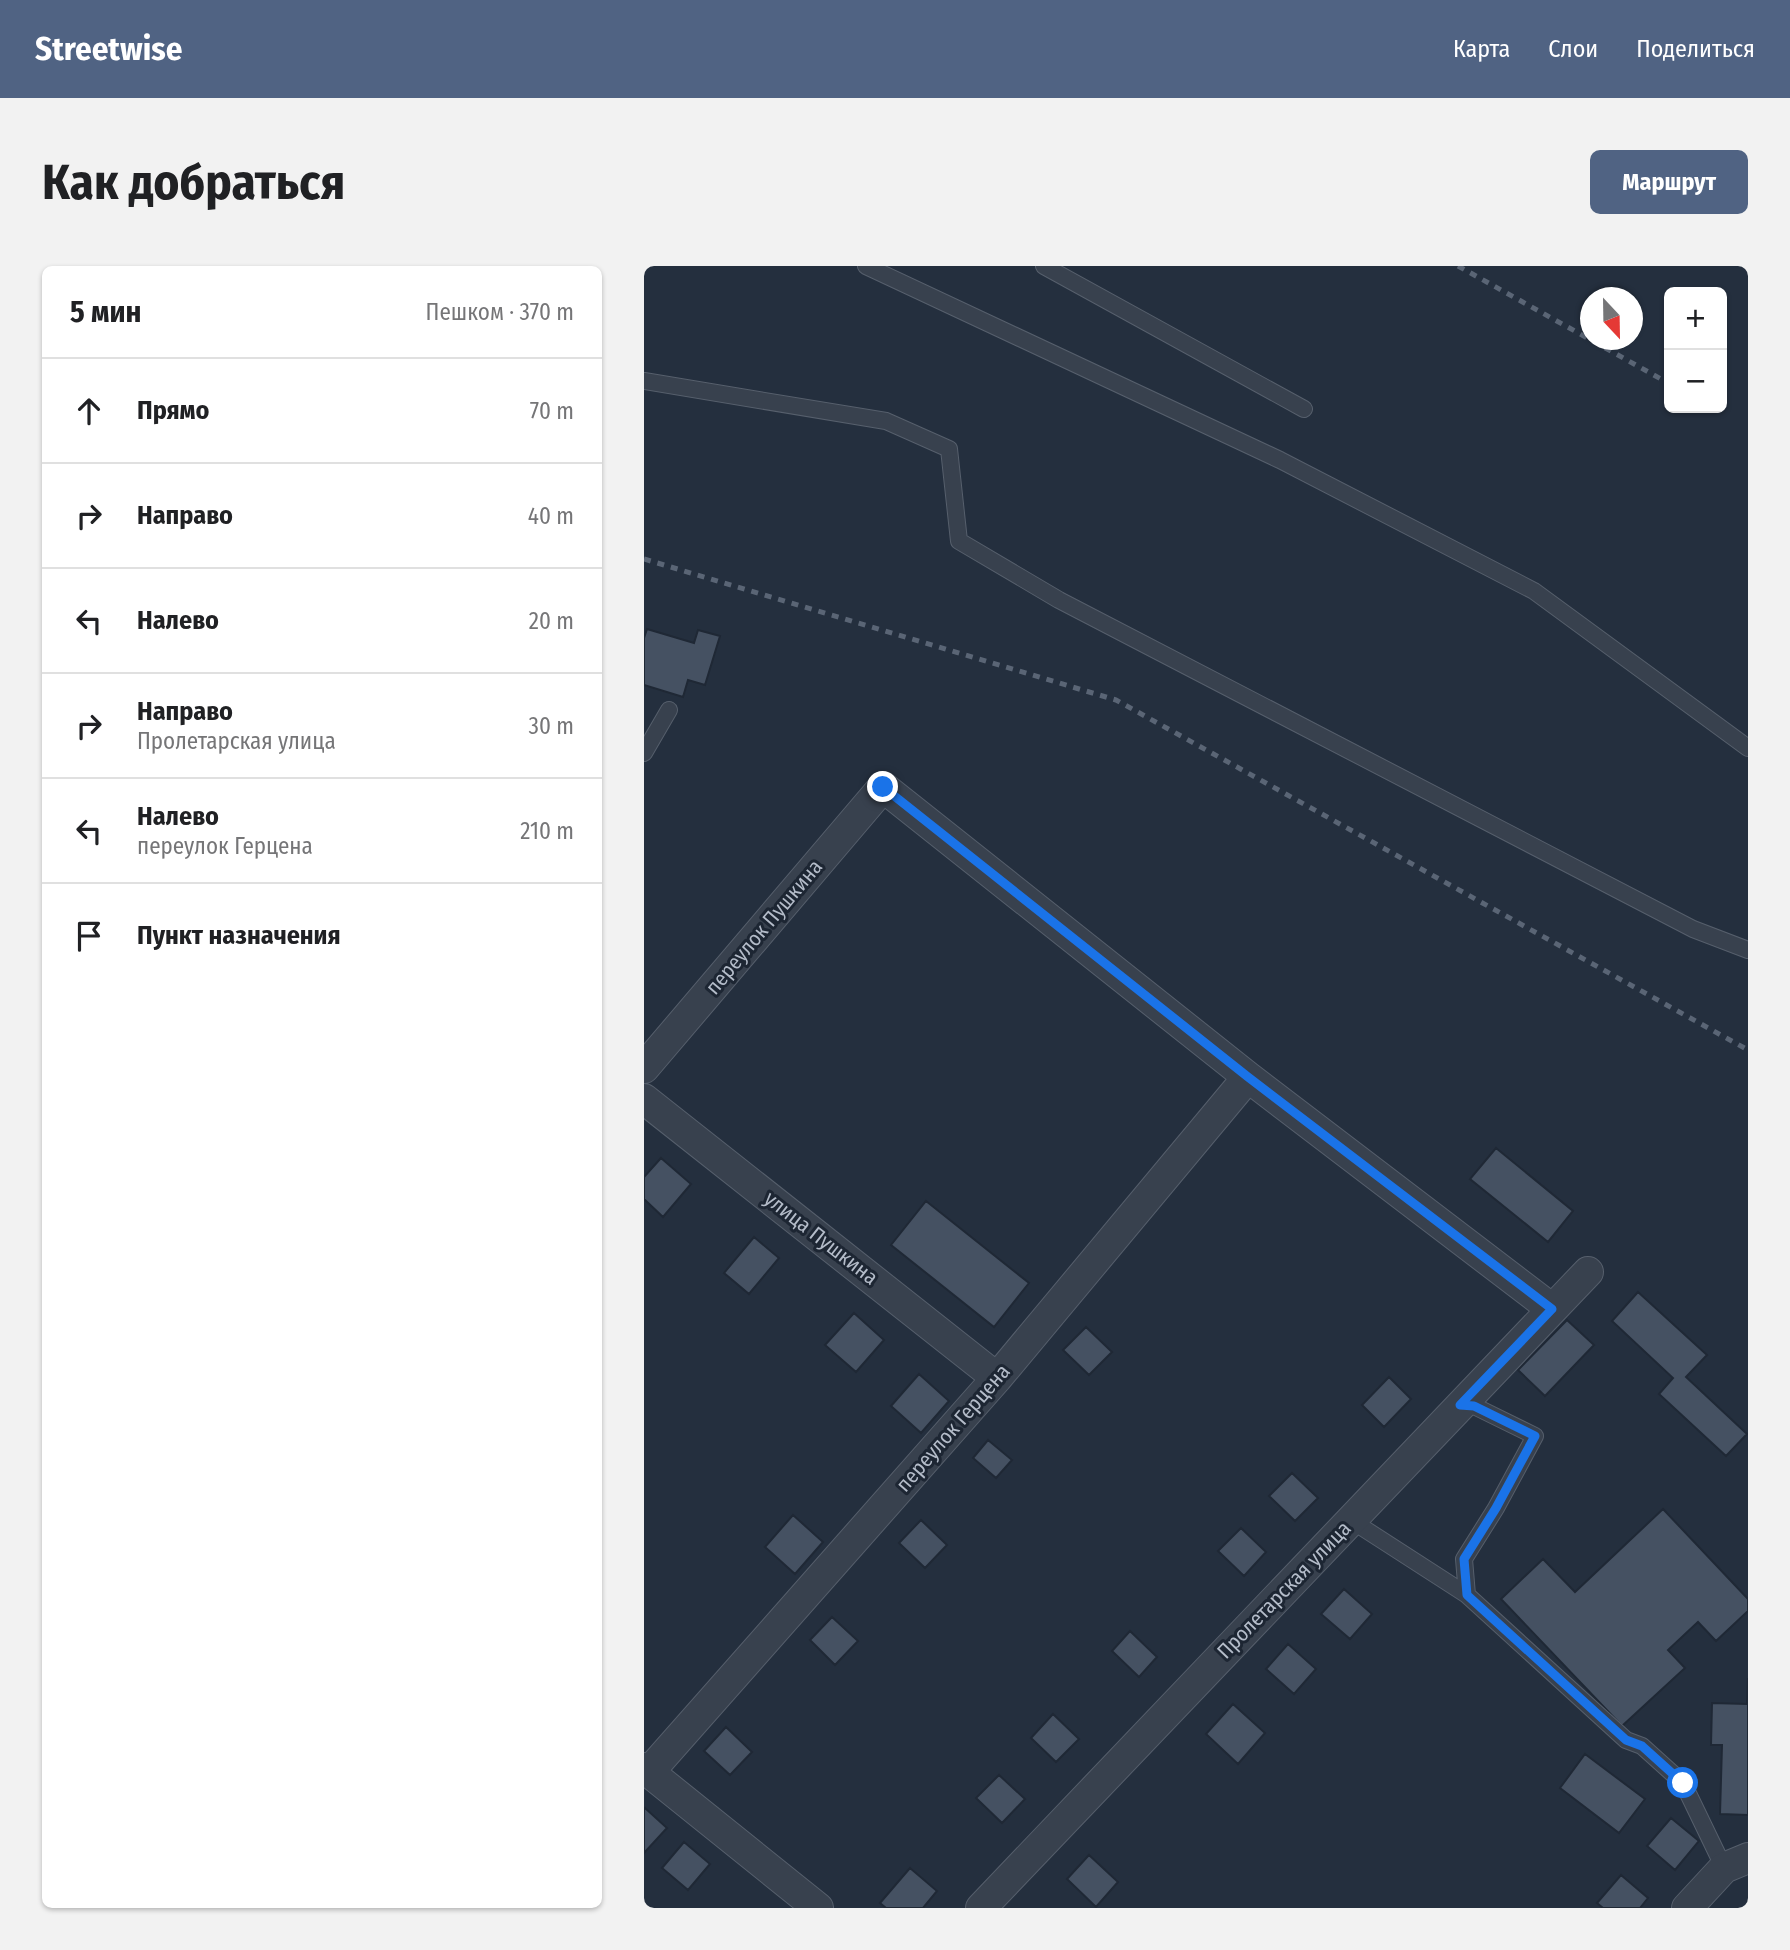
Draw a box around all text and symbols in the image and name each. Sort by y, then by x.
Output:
text: Streetwise [35,29,182,69]
text: Карта [1453,35,1510,63]
text: Слои [1548,35,1598,63]
text: Поделиться [1636,35,1755,63]
button: Маршрут [1590,150,1748,214]
text: Как добраться [42,153,345,212]
north arrow [1580,287,1643,350]
map controls [1664,287,1727,413]
button: + [1664,287,1727,350]
text: 5 мин [70,294,141,330]
text: Пешком · 370 m [426,298,574,326]
button: − [1664,350,1727,413]
icon: ahead [70,392,108,430]
text: Прямо [137,395,209,426]
text: 70 m [530,397,574,425]
icon: right [70,497,108,535]
text: Направо [137,500,233,531]
text: 40 m [528,502,574,530]
icon: left [70,602,108,640]
text: Налево [137,605,219,636]
text: 20 m [529,607,574,635]
text: Направо [137,696,233,727]
icon: right [70,707,108,745]
text: 30 m [529,712,574,740]
text: Пролетарская улица [137,727,336,755]
route end [867,771,898,802]
text: Налево [137,801,219,832]
icon: left [70,812,108,850]
text: 210 m [520,817,574,845]
text: переулок Герцена [137,832,313,860]
street label: переулок Пушкина [700,854,828,1000]
icon: arrive [70,917,108,955]
text: Пункт назначения [137,920,341,951]
street label: улица Пушкина [759,1186,883,1290]
street label: переулок Герцена [891,1359,1015,1497]
street label: Пролетарская улица [1212,1516,1356,1664]
route start [1667,1767,1698,1798]

